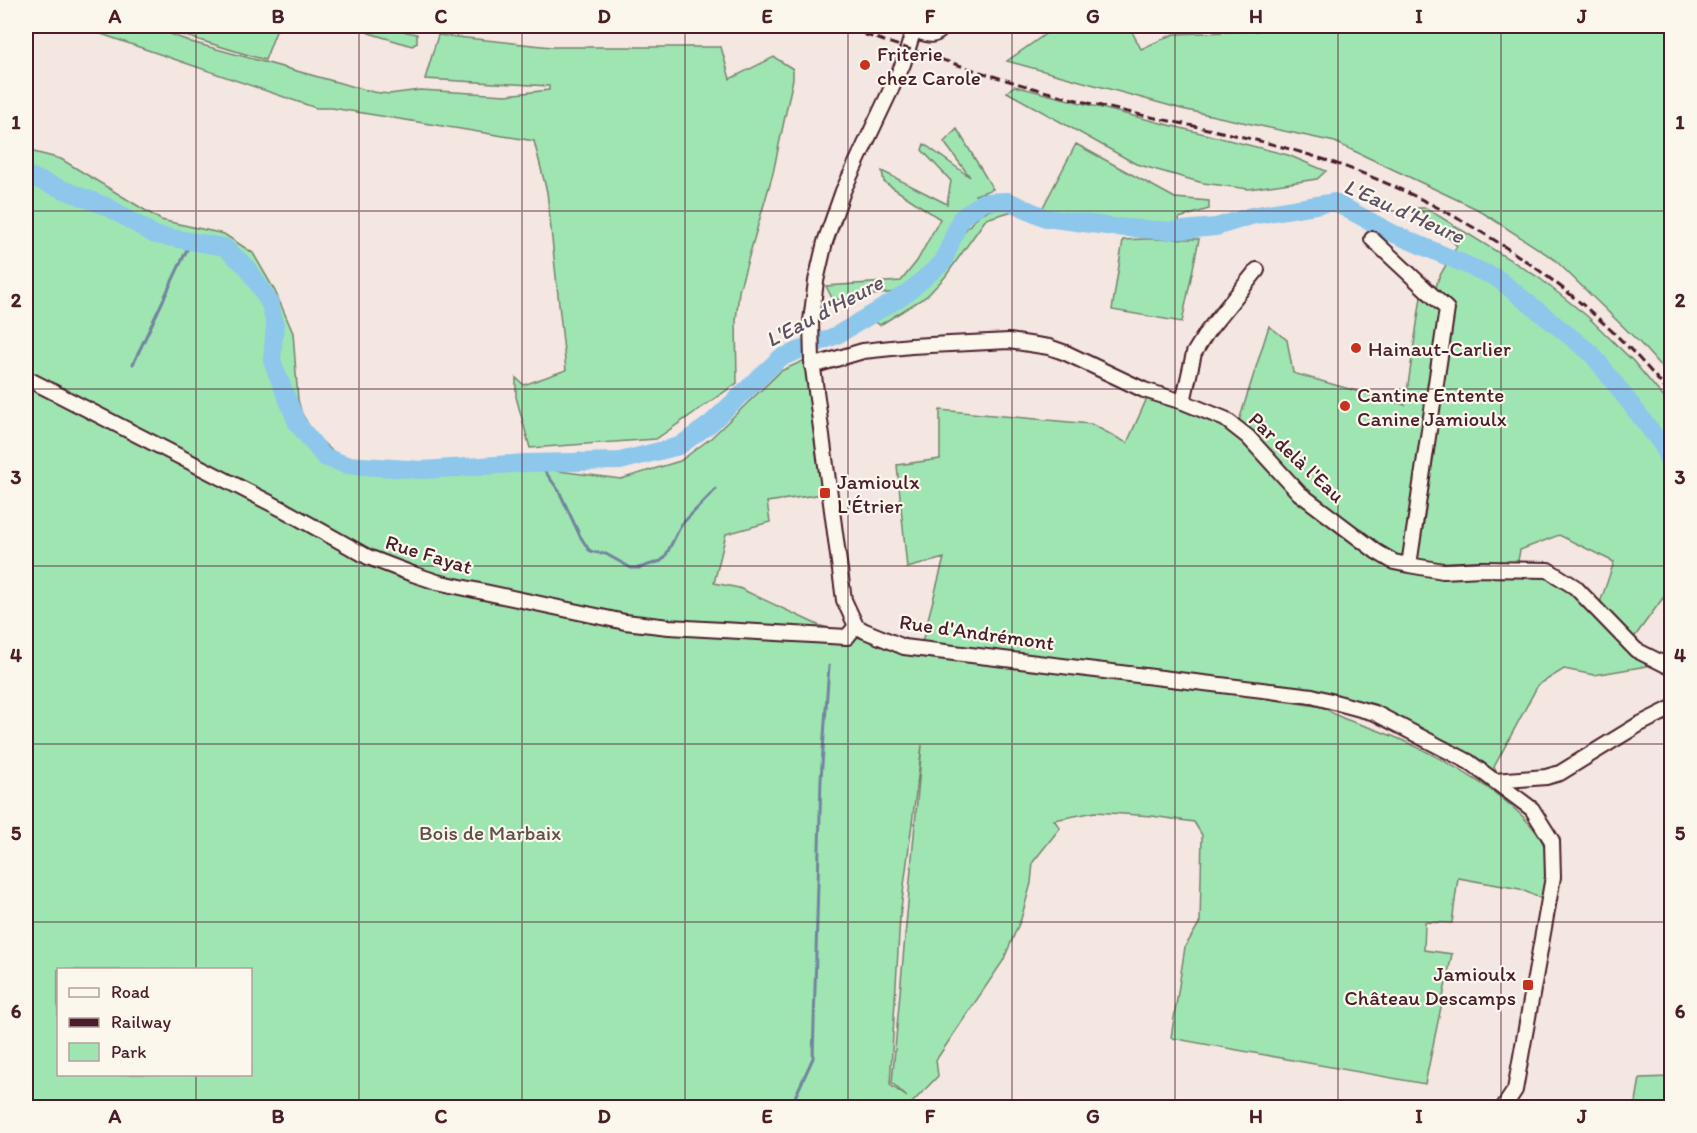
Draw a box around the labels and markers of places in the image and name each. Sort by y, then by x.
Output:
place label: Friterie chez Carole [877,41,981,90]
marker: Friterie chez Carole [858,58,872,72]
place label: Hainaut-Carlier [1368,336,1511,361]
marker: Hainaut-Carlier [1349,341,1363,355]
place label: Cantine Entente Canine Jamioulx [1357,382,1507,431]
marker: Cantine Entente Canine Jamioulx [1338,399,1352,413]
place label: Jamioulx L'Étrier [837,469,920,518]
marker: Jamioulx L'Étrier [818,486,832,500]
place label: Jamioulx Château Descamps [1344,961,1517,1010]
marker: Jamioulx Château Descamps [1521,978,1535,992]

